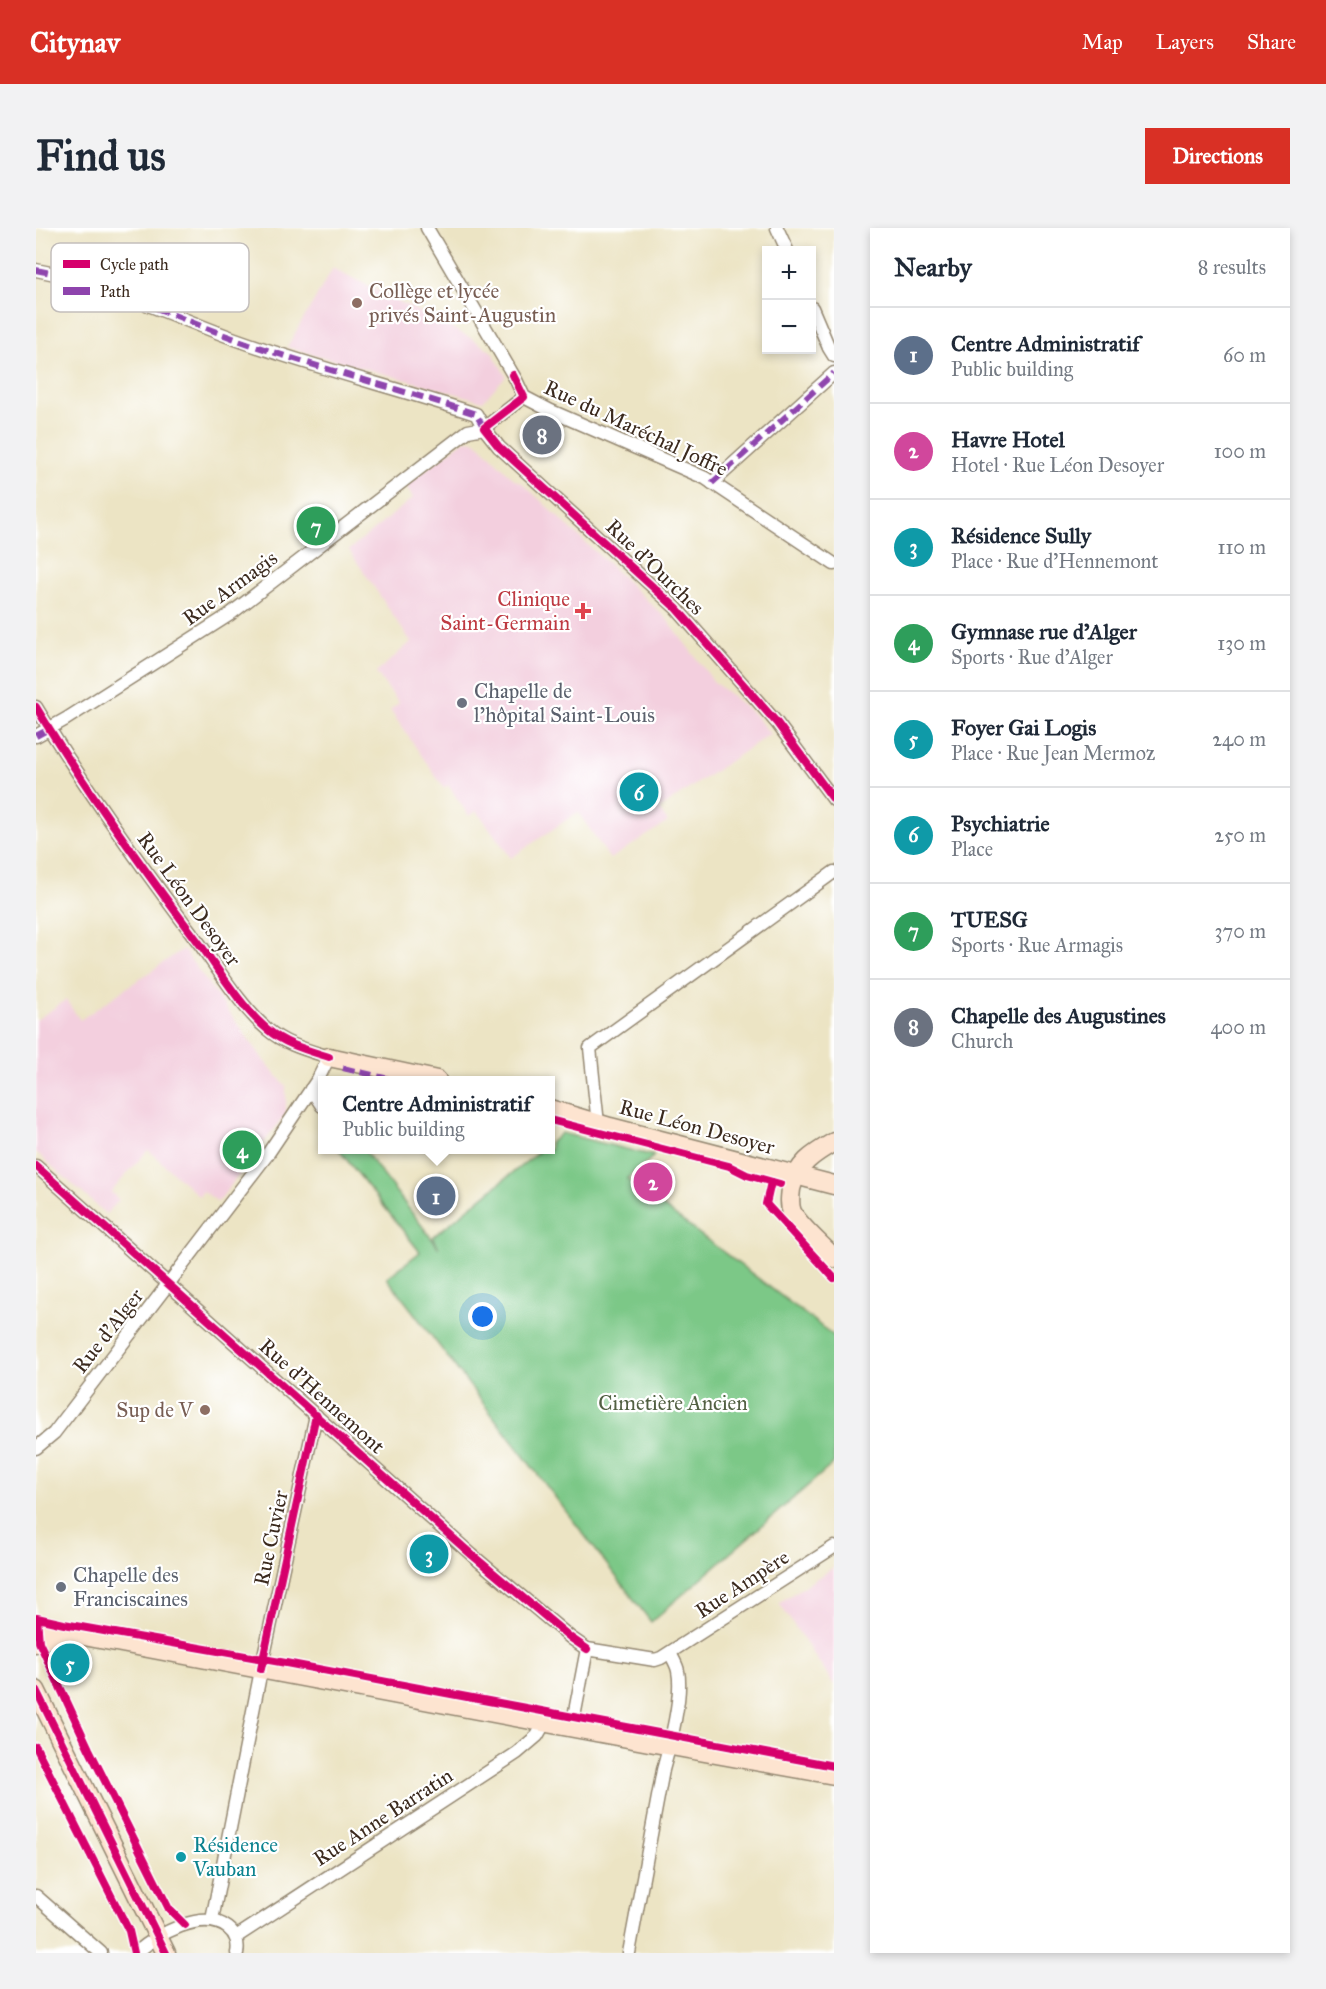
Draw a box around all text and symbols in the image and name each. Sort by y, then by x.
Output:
text: Citynav [30,25,120,60]
text: Map [1082,29,1123,55]
text: Layers [1156,29,1214,55]
text: Share [1247,29,1296,55]
button: Directions [1145,128,1290,184]
text: Find us [36,130,166,182]
legend [51,243,249,312]
map controls [762,246,816,354]
button: + [762,246,816,300]
text: Nearby [894,251,972,283]
text: Cycle path [100,255,169,274]
text: 8 results [1198,255,1266,279]
place label: Collège et lycée privés Saint-Augustin [368,278,556,328]
text: Path [100,282,130,301]
marker: Collège et lycée privés Saint-Augustin [350,296,364,310]
button: − [762,300,816,354]
text: Centre Administratif [951,330,1140,357]
text: 1 [910,343,917,367]
text: 60 m [1223,343,1266,367]
text: Public building [951,357,1073,381]
street label: Rue du Maréchal Joffre [540,374,732,482]
pin: 8 [522,412,562,458]
text: Havre Hotel [951,426,1065,453]
text: 2 [909,439,918,463]
text: 100 m [1214,439,1266,463]
text: Hotel · Rue Léon Desoyer [951,453,1164,477]
pin: 7 [296,504,336,548]
street label: Rue d'Ourches [600,514,710,620]
text: Résidence Sully [951,522,1091,549]
text: 3 [910,535,918,559]
text: 110 m [1218,535,1266,559]
street label: Rue Armagis [178,545,282,631]
text: Place · Rue d'Hennemont [951,549,1158,573]
place label: Clinique Saint-Germain [440,586,570,636]
marker: Clinique Saint-Germain [574,602,592,620]
text: Gymnase rue d'Alger [951,618,1137,645]
text: 4 [908,631,919,655]
text: 130 m [1217,631,1266,655]
text: Sports · Rue d'Alger [951,645,1113,669]
place label: Chapelle de l'hôpital Saint-Louis [474,678,655,728]
marker: Chapelle de l'hôpital Saint-Louis [455,696,469,710]
text: Foyer Gai Logis [951,714,1096,741]
text: 5 [909,727,918,751]
text: 240 m [1212,727,1266,751]
text: Place · Rue Jean Mermoz [951,741,1155,765]
pin: 6 [620,770,658,814]
text: Psychiatrie [951,810,1050,837]
text: 6 [908,823,919,847]
text: 250 m [1214,823,1266,847]
street label: Rue Léon Desoyer [132,827,247,971]
text: Place [951,837,993,861]
text: TUESG [951,906,1028,933]
text: 7 [908,919,919,943]
text: 370 m [1215,919,1266,943]
text: Sports · Rue Armagis [951,933,1123,957]
text: Chapelle des Augustines [951,1002,1166,1029]
text: 8 [908,1015,919,1039]
text: 400 m [1210,1015,1266,1039]
text: Church [951,1029,1013,1053]
popup [318,1076,555,1154]
text: Centre Administratif [342,1090,531,1117]
street label: Rue Léon Desoyer [616,1094,778,1160]
text: Public building [342,1117,464,1141]
pin: 4 [222,1128,262,1172]
pin: 2 [634,1160,672,1204]
pin: 1 [416,1174,456,1218]
street label: Rue d'Alger [67,1283,149,1378]
your location [468,1302,497,1331]
street label: Rue d'Hennemont [254,1333,391,1460]
park label: Cimetière Ancien [598,1390,748,1416]
place label: Sup de V [116,1397,194,1423]
marker: Sup de V [198,1403,212,1417]
street label: Rue Cuvier [248,1488,294,1588]
pin: 3 [410,1532,448,1576]
street label: Rue Ampère [690,1544,794,1624]
place label: Chapelle des Franciscaines [73,1562,188,1612]
marker: Chapelle des Franciscaines [54,1580,68,1594]
pin: 5 [51,1640,90,1686]
street label: Rue Anne Barratin [308,1762,458,1872]
place label: Résidence Vauban [192,1832,278,1882]
marker: Résidence Vauban [174,1850,188,1864]

